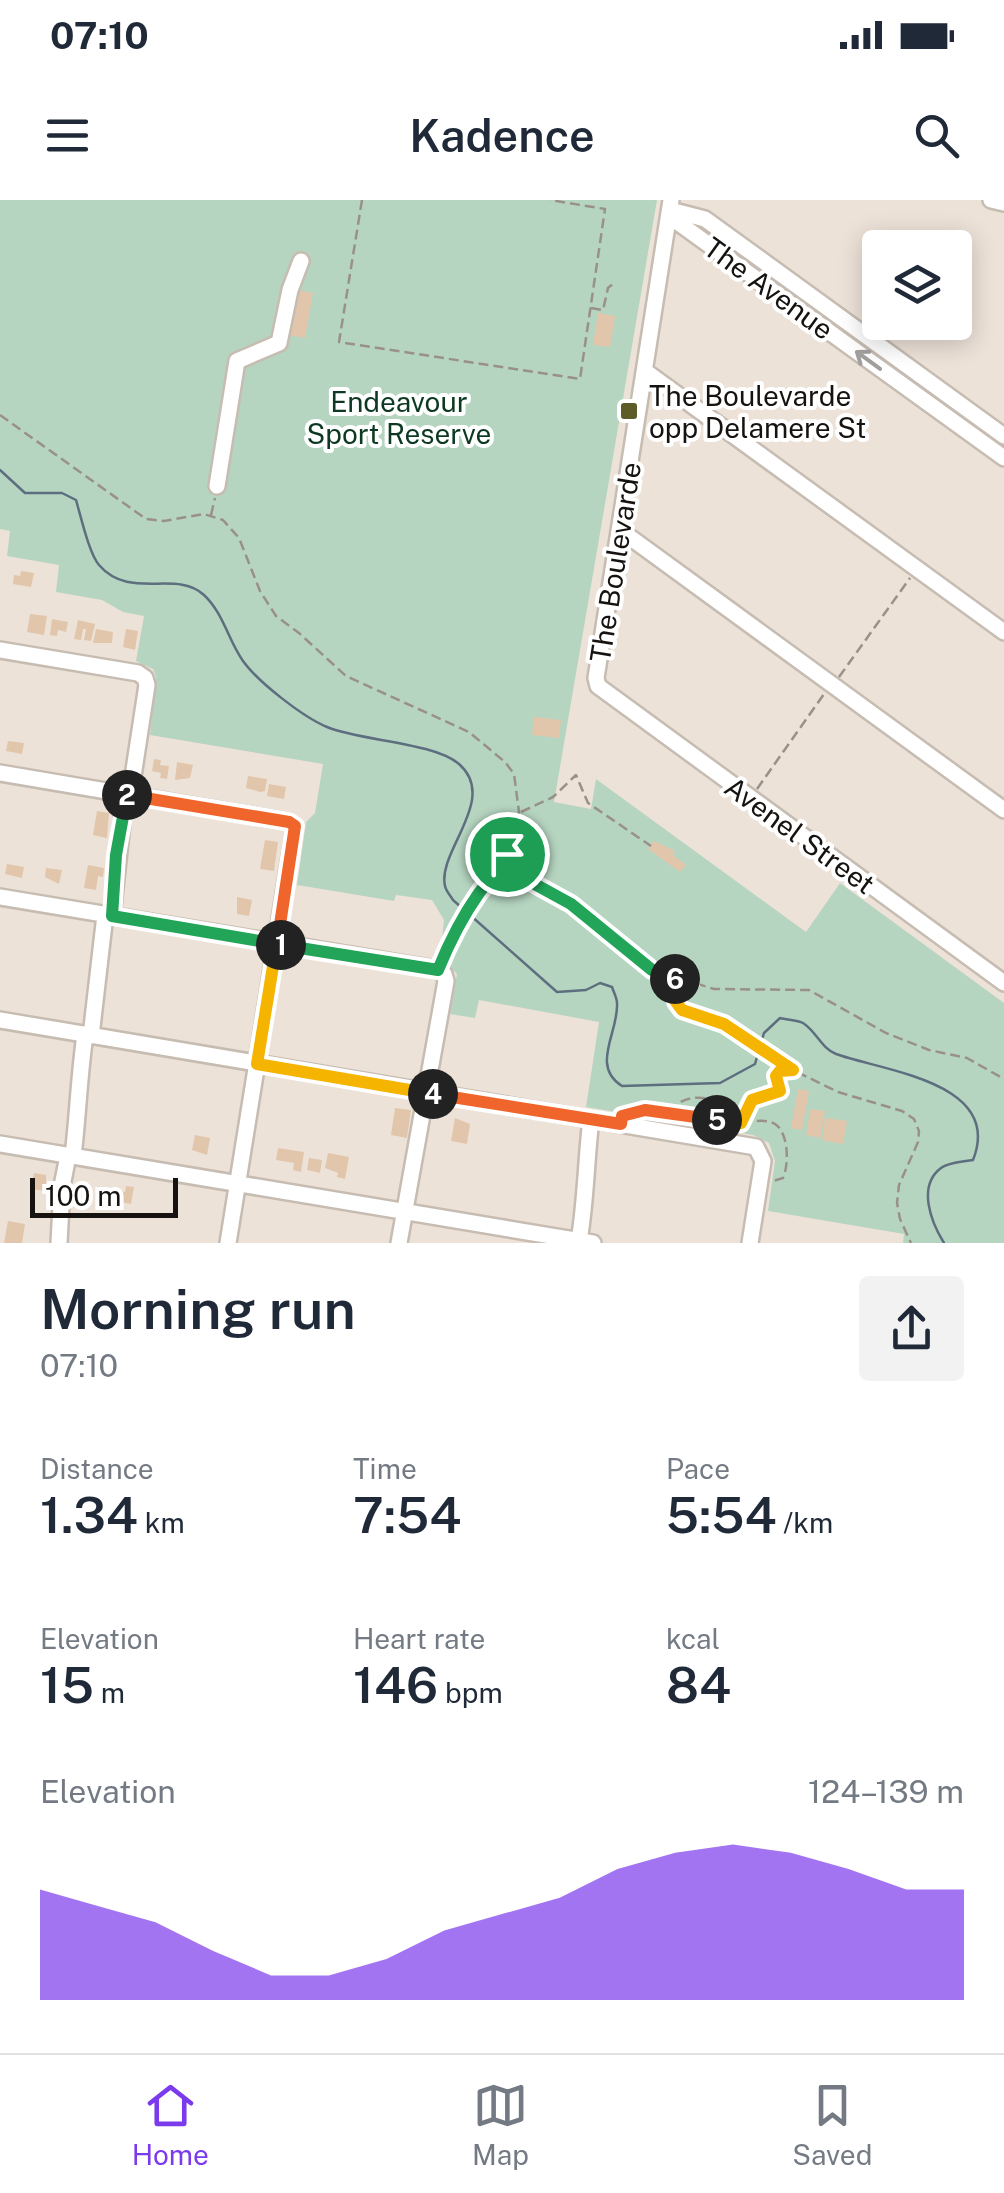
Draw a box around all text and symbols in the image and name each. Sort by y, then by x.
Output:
text: 07:10 [50,13,149,58]
icon: menu [40,108,95,163]
icon: search [909,108,964,163]
text: Kadence [409,109,595,162]
street label: The Avenue [698,230,840,346]
map controls [862,230,972,340]
button: layers [862,230,972,340]
one-way arrow [855,350,882,371]
place label: The Boulevarde opp Delamere St [649,379,866,444]
park label: Endeavour Sport Reserve [307,385,491,450]
marker: The Boulevarde opp Delamere St [618,400,640,422]
street label: The Boulevarde [583,460,647,664]
pin: 2 [102,770,152,820]
street label: Avenel Street [719,770,881,900]
text: 2 [118,778,136,811]
pin [465,812,550,897]
icon: arrive [480,827,535,882]
pin: 1 [256,920,306,970]
text: 1 [275,928,287,961]
pin: 6 [650,954,700,1004]
text: 6 [666,962,684,995]
pin: 4 [408,1069,458,1119]
text: 4 [424,1077,442,1110]
pin: 5 [692,1095,742,1145]
text: 5 [708,1103,726,1136]
scale bar [30,1173,178,1218]
text: 100 m [45,1179,122,1212]
button: share [859,1276,964,1381]
text: Morning run [40,1277,356,1341]
text: 07:10 [40,1347,118,1384]
text: Distance [40,1452,154,1485]
text: Time [353,1452,417,1485]
text: Pace [666,1452,730,1485]
text: 1.34 [40,1485,138,1544]
text: 7:54 [353,1485,461,1544]
text: 5:54 [666,1485,777,1544]
text: km [138,1506,185,1539]
text: /km [777,1506,833,1539]
text: Elevation [40,1622,159,1655]
text: Heart rate [353,1622,485,1655]
text: kcal [666,1622,720,1655]
text: 15 [40,1655,94,1714]
text: 146 [353,1655,438,1714]
text: 84 [666,1655,731,1714]
text: m [94,1676,125,1709]
text: bpm [438,1676,503,1709]
text: Elevation [40,1773,176,1810]
text: 124–139 m [808,1773,964,1810]
tab: Home [132,2078,209,2171]
tab: Map [472,2078,529,2171]
tab: Saved [792,2078,872,2171]

